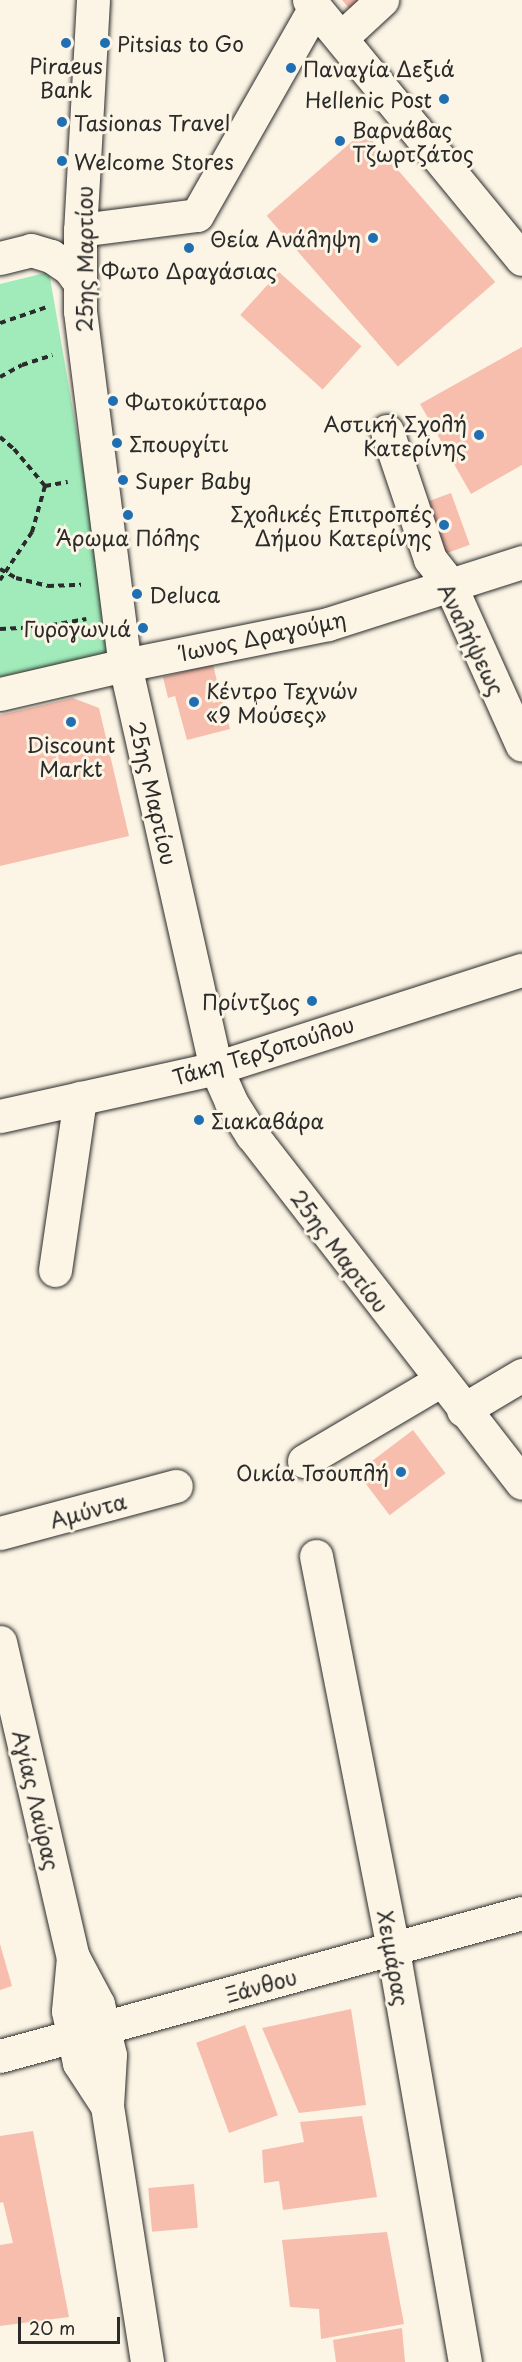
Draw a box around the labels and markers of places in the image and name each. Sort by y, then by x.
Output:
place label: Pitsias to Go [117,30,245,56]
marker: Piraeus Bank [59,36,73,50]
marker: Pitsias to Go [98,36,112,50]
place label: Piraeus Bank [29,52,103,102]
place label: Παναγία Δεξιά [303,55,455,81]
marker: Παναγία Δεξιά [284,61,298,75]
place label: Hellenic Post [305,86,432,112]
marker: Hellenic Post [437,92,451,106]
place label: Tasionas Travel [74,109,229,135]
marker: Tasionas Travel [55,115,69,129]
place label: Βαρνάβας Τζωρτζάτος [352,116,474,166]
marker: Βαρνάβας Τζωρτζάτος [333,134,347,148]
place label: Welcome Stores [74,148,235,174]
marker: Welcome Stores [55,154,69,168]
place label: Θεία Ανάληψη [210,225,361,251]
marker: Θεία Ανάληψη [366,231,380,245]
marker: Φωτο Δραγάσιας [182,241,196,255]
place label: Φωτο Δραγάσιας [101,257,277,283]
place label: Φωτοκύτταρο [125,388,267,414]
marker: Φωτοκύτταρο [106,394,120,408]
place label: Αστική Σχολή Κατερίνης [323,410,467,460]
marker: Αστική Σχολή Κατερίνης [472,428,486,442]
place label: Σπουργίτι [129,430,228,456]
marker: Σπουργίτι [110,436,124,450]
place label: Super Baby [135,467,252,493]
marker: Super Baby [116,473,130,487]
place label: Σχολικές Επιτροπές Δήμου Κατερίνης [230,500,432,550]
marker: Άρωμα Πόλης [121,508,135,522]
marker: Σχολικές Επιτροπές Δήμου Κατερίνης [437,518,451,532]
place label: Άρωμα Πόλης [55,524,201,550]
place label: Deluca [149,581,220,607]
marker: Deluca [130,587,144,601]
place label: Γυρογωνιά [23,615,131,641]
marker: Γυρογωνιά [136,621,150,635]
place label: Κέντρο Τεχνών «9 Μούσες» [206,677,359,727]
marker: Κέντρο Τεχνών «9 Μούσες» [187,695,201,709]
marker: Discount Markt [64,715,78,729]
place label: Discount Markt [27,731,115,781]
place label: Πρίντζιος [202,988,300,1014]
marker: Πρίντζιος [305,994,319,1008]
place label: Σιακαβάρα [211,1107,324,1133]
marker: Σιακαβάρα [192,1113,206,1127]
place label: Οικία Τσουπλή [236,1459,389,1485]
marker: Οικία Τσουπλή [394,1465,408,1479]

